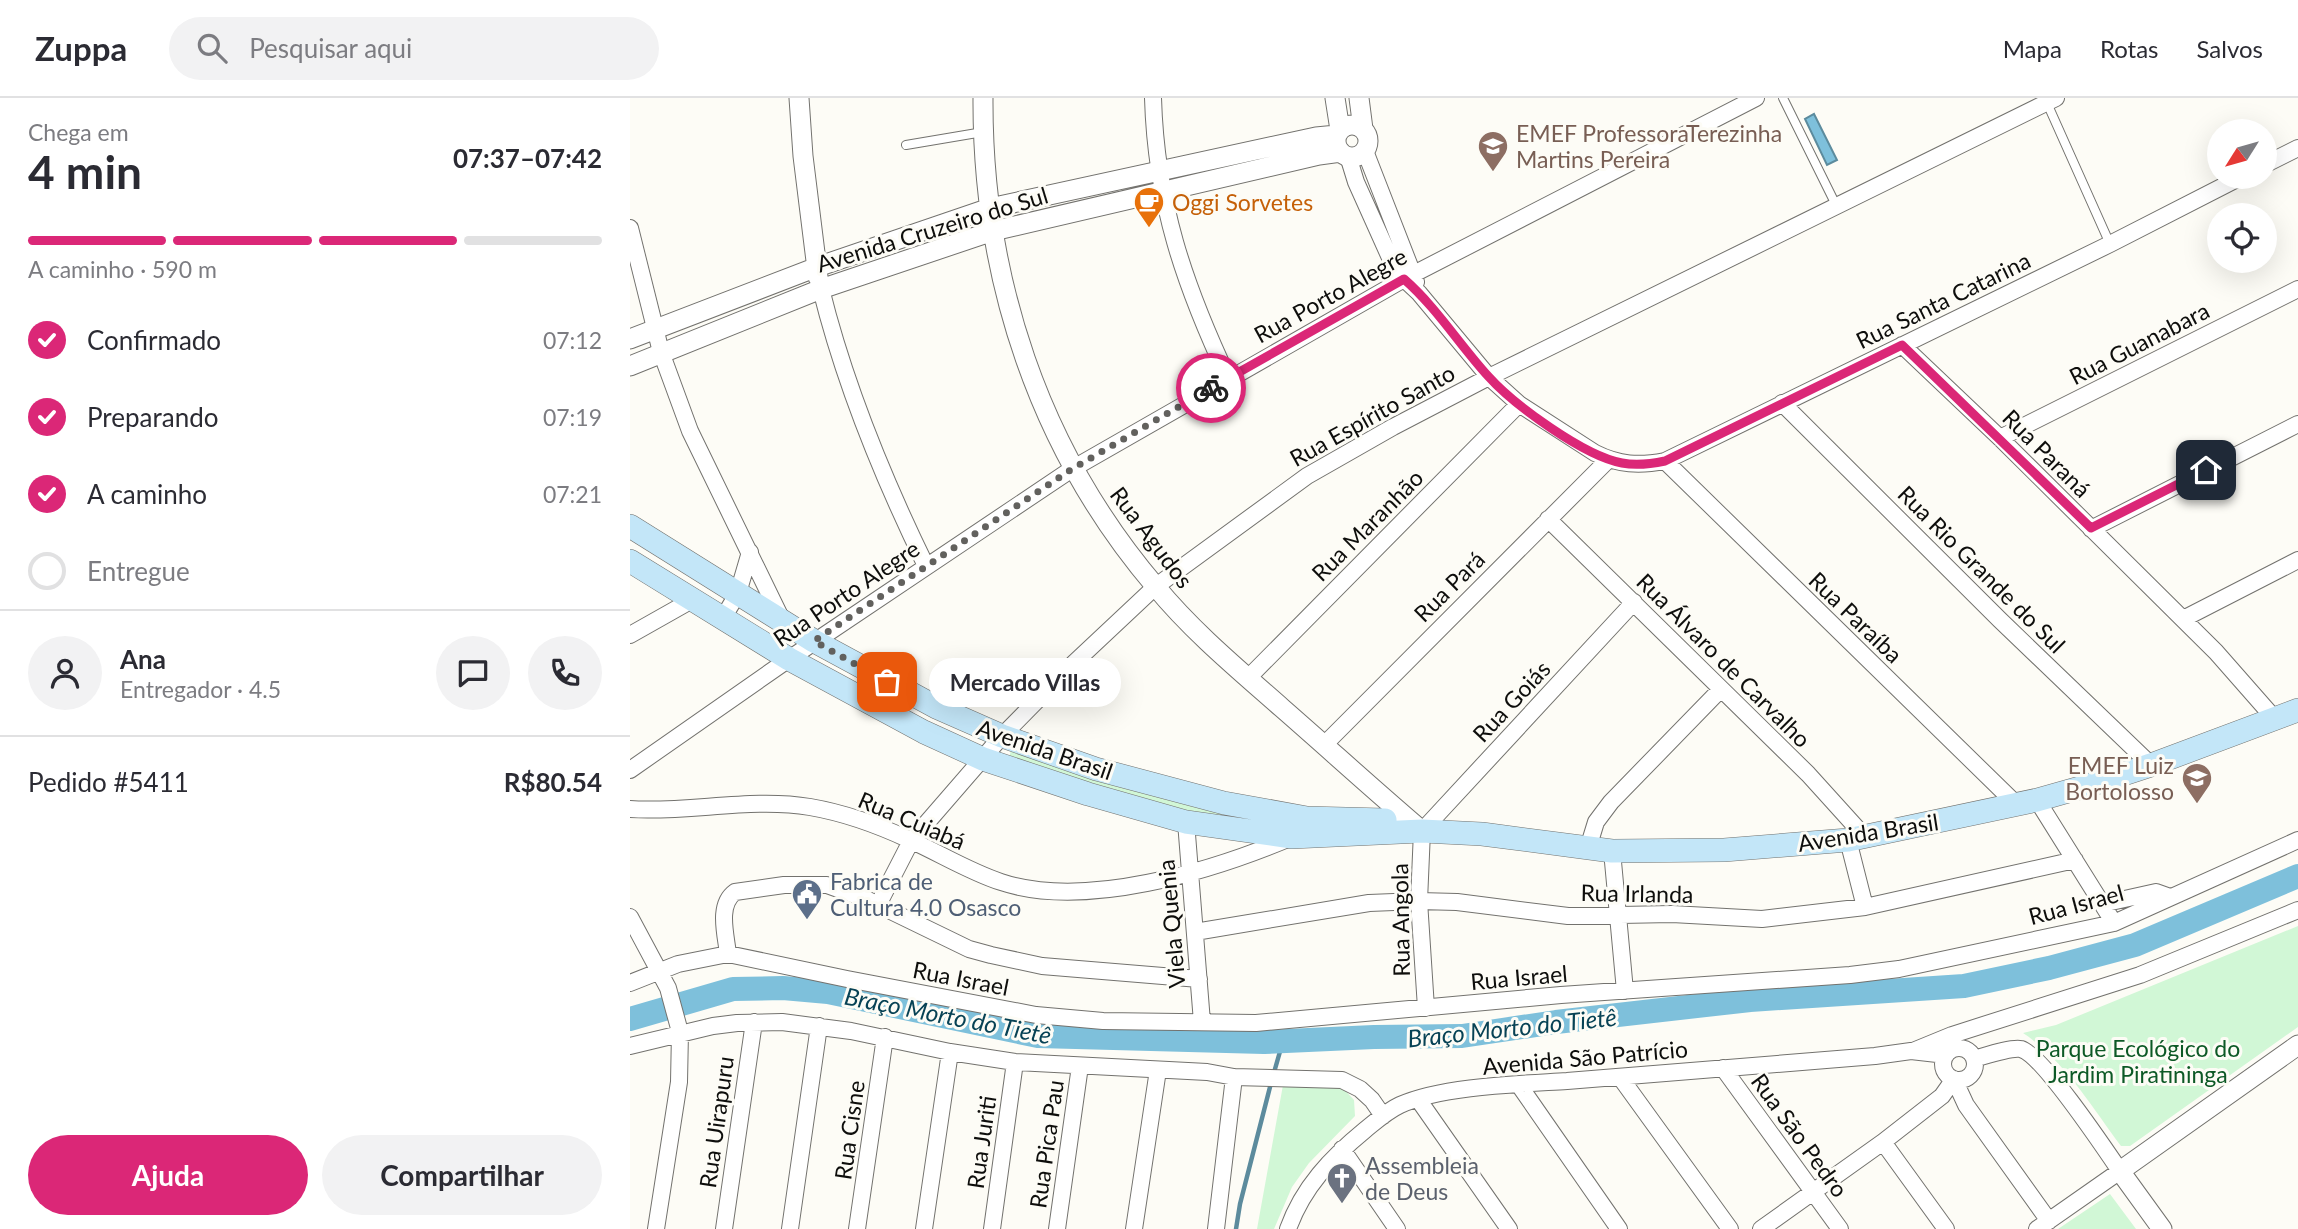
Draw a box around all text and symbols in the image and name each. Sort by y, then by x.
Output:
search box [169,17,659,80]
text: Zuppa [35,28,127,68]
icon: search [193,29,231,67]
text: Pesquisar aqui [249,32,412,64]
text: Mapa [2003,34,2062,63]
text: Rotas [2100,34,2159,63]
text: Salvos [2197,34,2263,63]
text: Chega em [28,118,129,146]
place label: EMEF ProfessoraTerezinha Martins Pereira [1516,119,1782,173]
north arrow [2207,119,2277,189]
map controls [2207,119,2277,273]
school or university icon: EMEF ProfessoraTerezinha Martins Pereira [1476,129,1510,173]
text: 07:37–07:42 [453,142,602,174]
text: 4 min [28,144,142,199]
street label: Avenida Cruzeiro do Sul [813,180,1051,278]
cafe icon: Oggi Sorvetes [1132,185,1166,229]
place label: Oggi Sorvetes [1172,188,1313,216]
button: locate [2207,203,2277,273]
street label: Rua Porto Alegre [1249,242,1411,348]
street label: Rua Santa Catarina [1851,246,2035,354]
text: A caminho · 590 m [28,255,217,283]
street label: Rua Guanabara [2064,296,2214,390]
icon: check [28,321,66,359]
text: Confirmado [87,324,221,356]
text: 07:12 [543,326,602,354]
courier [1176,353,1246,423]
street label: Rua Espírito Santo [1285,358,1459,472]
icon: bike [1192,369,1230,407]
icon: check [28,398,66,436]
text: Preparando [87,401,219,433]
text: 07:19 [543,403,602,431]
street label: Rua Paraná [1997,403,2097,503]
pin [2176,440,2236,500]
icon: home [2187,451,2225,489]
street label: Rua Maranhão [1305,463,1429,587]
icon: check [28,475,66,513]
text: A caminho [87,478,207,510]
text: 07:21 [543,480,602,508]
street label: Rua Rio Grande do Sul [1893,480,2071,658]
street label: Rua Agudos [1105,481,1199,593]
street label: Rua Porto Alegre [768,534,924,652]
street label: Rua Pará [1408,545,1490,627]
text: Entregue [87,555,190,587]
street label: Rua Paraíba [1804,566,1908,668]
street label: Rua Álvaro de Carvalho [1631,567,1817,753]
button: person [28,636,102,710]
button: chat [436,636,510,710]
button: phone [528,636,602,710]
text: Ana [120,643,166,675]
pin [857,652,917,712]
street label: Rua Goiás [1466,655,1556,747]
callout: Mercado Villas [929,658,1122,706]
icon: bag [868,663,906,701]
text: Mercado Villas [950,668,1100,696]
text: Entregador · 4.5 [120,675,281,703]
street label: Avenida Brasil [973,713,1117,785]
place label: EMEF Luiz Bortolosso [2065,751,2174,805]
school or university icon: EMEF Luiz Bortolosso [2180,761,2214,805]
text: Pedido #5411 [28,766,189,798]
text: R$80.54 [504,766,602,798]
street label: Rua Cuiabá [854,785,970,855]
street label: Avenida Brasil [1796,807,1940,857]
street label: Viela Quenia [1151,859,1191,989]
street label: Rua Angola [1385,863,1415,977]
place label: Fabrica de Cultura 4.0 Osasco [830,867,1021,921]
public building icon: Fabrica de Cultura 4.0 Osasco [790,877,824,921]
street label: Rua Irlanda [1580,878,1694,908]
street label: Rua Israel [2025,878,2127,930]
street label: Rua Israel [911,955,1011,1001]
street label: Rua Israel [1469,959,1569,995]
water label: Braço Morto do Tietê [842,981,1054,1049]
water label: Braço Morto do Tietê [1406,1002,1618,1052]
street label: Avenida São Patrício [1481,1034,1689,1080]
park label: Parque Ecológico do Jardim Piratininga [2036,1034,2240,1088]
street label: Rua Uirapuru [693,1054,739,1190]
street label: Rua São Pedro [1746,1068,1854,1202]
street label: Rua Pica Pau [1023,1078,1069,1210]
street label: Rua Cisne [828,1079,870,1181]
street label: Rua Juriti [961,1094,1001,1190]
button: Ajuda [28,1135,308,1215]
button: Compartilhar [322,1135,602,1215]
place label: Assembleia de Deus [1365,1151,1479,1205]
church icon: Assembleia de Deus [1325,1161,1359,1205]

